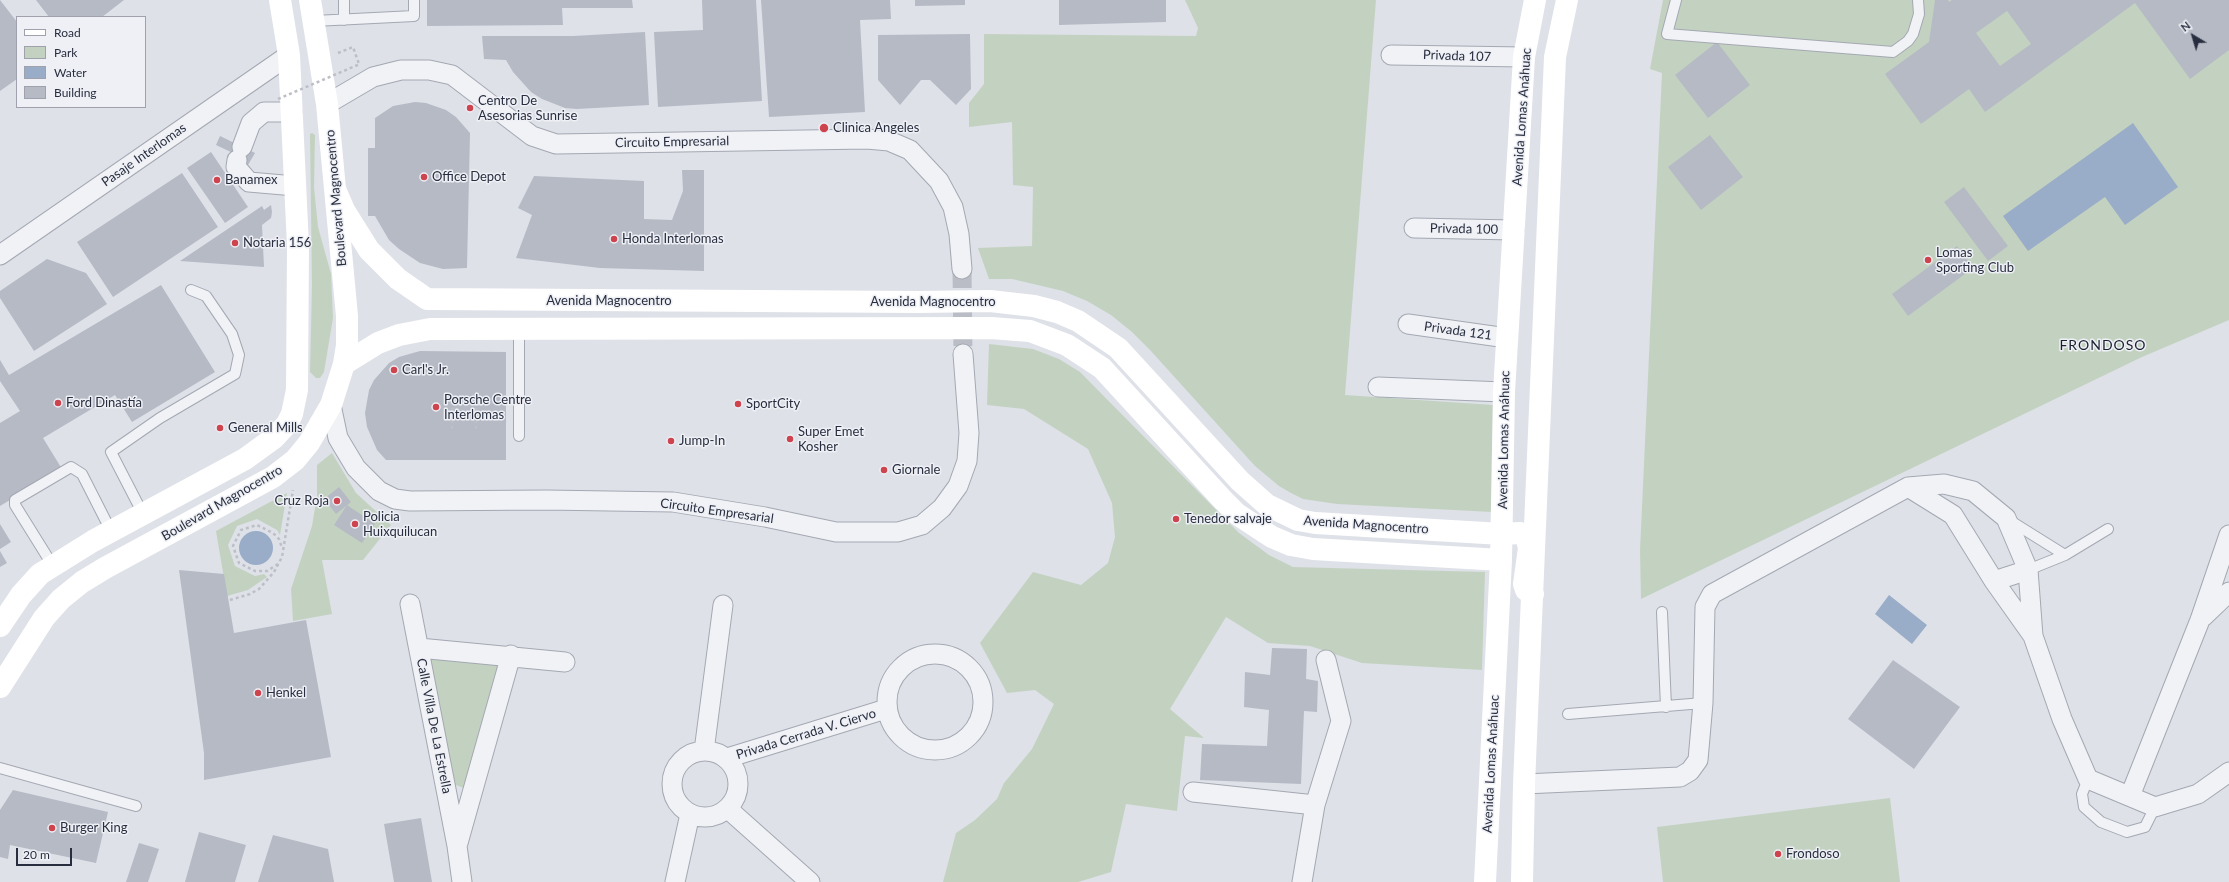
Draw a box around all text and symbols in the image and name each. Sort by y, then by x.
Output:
legend [16,16,146,108]
north arrow [2173,16,2213,56]
text: N [2178,18,2193,34]
text: Road [54,25,81,40]
text: Park [54,45,77,60]
street label: Privada 107 [1423,47,1491,65]
street label: Avenida Lomas Anáhuac [1509,47,1535,187]
text: Water [54,65,87,80]
text: Building [54,85,97,100]
place label: Centro De Asesorias Sunrise [478,93,577,124]
marker: Centro De Asesorias Sunrise [465,103,475,113]
street label: Pasaje Interlomas [99,120,189,190]
place label: Clinica Angeles [833,120,919,136]
marker: Clinica Angeles [818,122,830,134]
street label: Boulevard Magnocentro [322,129,350,267]
street label: Circuito Empresarial [615,133,729,151]
place label: Office Depot [432,169,506,185]
place label: Banamex [225,172,277,188]
marker: Office Depot [419,172,429,182]
marker: Banamex [212,175,222,185]
street label: Privada 100 [1430,221,1498,237]
place label: Honda Interlomas [622,231,724,247]
marker: Honda Interlomas [609,234,619,244]
place label: Notaria 156 [243,235,311,251]
marker: Notaria 156 [230,238,240,248]
place label: Lomas Sporting Club [1936,245,2014,276]
marker: Lomas Sporting Club [1923,255,1933,265]
street label: Avenida Magnocentro [546,293,672,309]
street label: Avenida Magnocentro [870,294,996,310]
street label: Privada 121 [1423,319,1493,343]
district label: FRONDOSO [2059,337,2147,353]
place label: Carl's Jr. [402,362,449,378]
marker: Carl's Jr. [389,365,399,375]
street label: Avenida Lomas Anáhuac [1495,371,1513,509]
place label: Porsche Centre Interlomas [444,392,531,423]
place label: Ford Dinastía [66,395,142,411]
place label: SportCity [746,396,800,412]
marker: Ford Dinastía [53,398,63,408]
marker: SportCity [733,399,743,409]
marker: Porsche Centre Interlomas [431,402,441,412]
place label: General Mills [228,420,303,436]
marker: General Mills [215,423,225,433]
place label: Super Emet Kosher [798,424,864,455]
place label: Jump-In [679,433,725,449]
marker: Super Emet Kosher [785,434,795,444]
marker: Jump-In [666,436,676,446]
street label: Boulevard Magnocentro [159,462,285,544]
place label: Giornale [892,462,940,478]
marker: Giornale [879,465,889,475]
place label: Cruz Roja [274,493,329,509]
street label: Circuito Empresarial [659,495,775,527]
marker: Cruz Roja [332,496,342,506]
place label: Policia Huixquilucan [363,509,437,540]
place label: Tenedor salvaje [1184,511,1272,527]
street label: Avenida Magnocentro [1303,513,1429,537]
marker: Tenedor salvaje [1171,514,1181,524]
marker: Policia Huixquilucan [350,519,360,529]
street label: Calle Villa De La Estrella [413,657,455,795]
place label: Henkel [266,685,306,701]
marker: Henkel [253,688,263,698]
street label: Avenida Lomas Anáhuac [1480,694,1502,834]
street label: Privada Cerrada V. Ciervo [734,705,878,763]
place label: Burger King [60,820,127,836]
marker: Burger King [47,823,57,833]
scale bar [18,840,74,866]
place label: Frondoso [1786,846,1840,862]
text: 20 m [23,847,50,862]
marker: Frondoso [1773,849,1783,859]

